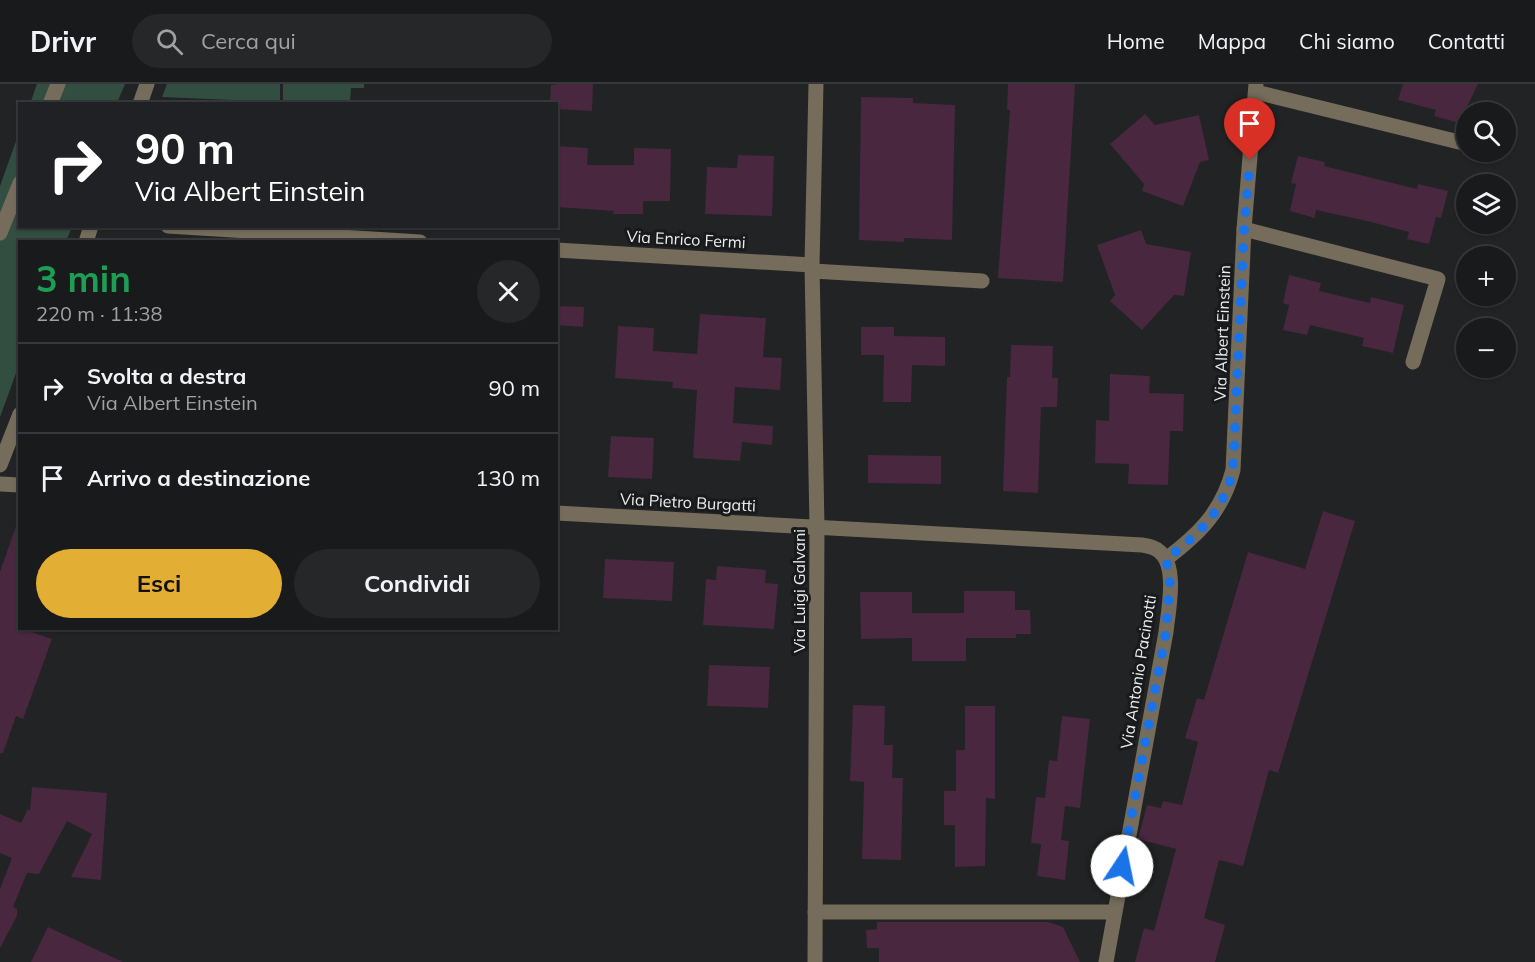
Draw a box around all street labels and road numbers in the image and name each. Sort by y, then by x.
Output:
street label: Via Enrico Fermi [626,226,746,252]
street label: Via Albert Einstein [1210,264,1234,402]
street label: Via Pietro Burgatti [619,488,757,516]
street label: Via Luigi Galvani [789,529,809,653]
street label: Via Antonio Pacinotti [1116,594,1160,750]

